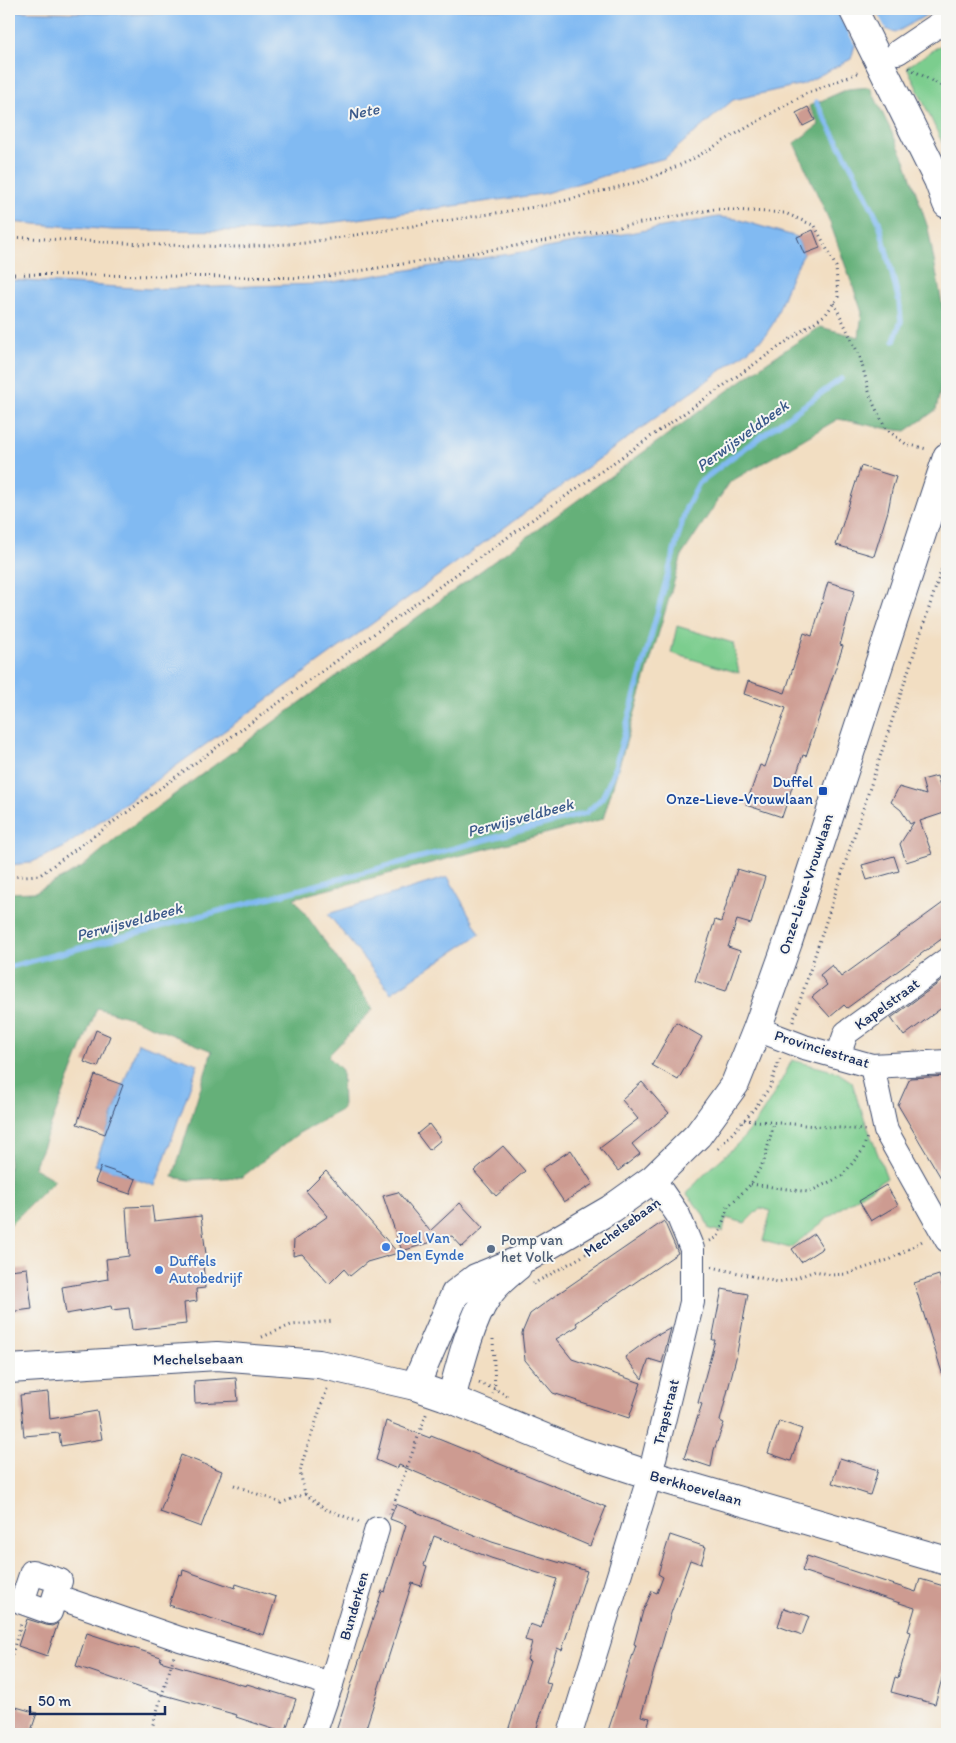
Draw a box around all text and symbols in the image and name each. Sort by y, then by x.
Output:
water label: Nete [346,99,382,124]
water label: Perwijsveldbeek [693,395,793,475]
place label: Duffel Onze-Lieve-Vrouwlaan [666,773,814,808]
marker: Duffel Onze-Lieve-Vrouwlaan [817,785,829,797]
water label: Perwijsveldbeek [465,794,576,841]
street label: Onze-Lieve-Vrouwlaan [775,811,837,957]
water label: Perwijsveldbeek [74,898,185,945]
street label: Kapelstraat [851,974,923,1034]
street label: Provinciestraat [772,1026,872,1072]
street label: Mechelsebaan [580,1193,664,1261]
place label: Joel Van Den Eynde [396,1229,464,1264]
place label: Pomp van het Volk [501,1231,564,1266]
marker: Joel Van Den Eynde [380,1241,392,1253]
marker: Pomp van het Volk [485,1243,497,1255]
place label: Duffels Autobedrijf [169,1252,243,1287]
marker: Duffels Autobedrijf [153,1264,165,1276]
street label: Mechelsebaan [153,1349,244,1369]
street label: Trapstraat [649,1377,683,1447]
street label: Berkhoevelaan [648,1466,745,1510]
street label: Bunderken [336,1570,372,1642]
scale bar [30,1683,165,1715]
text: 50 m [38,1692,71,1710]

